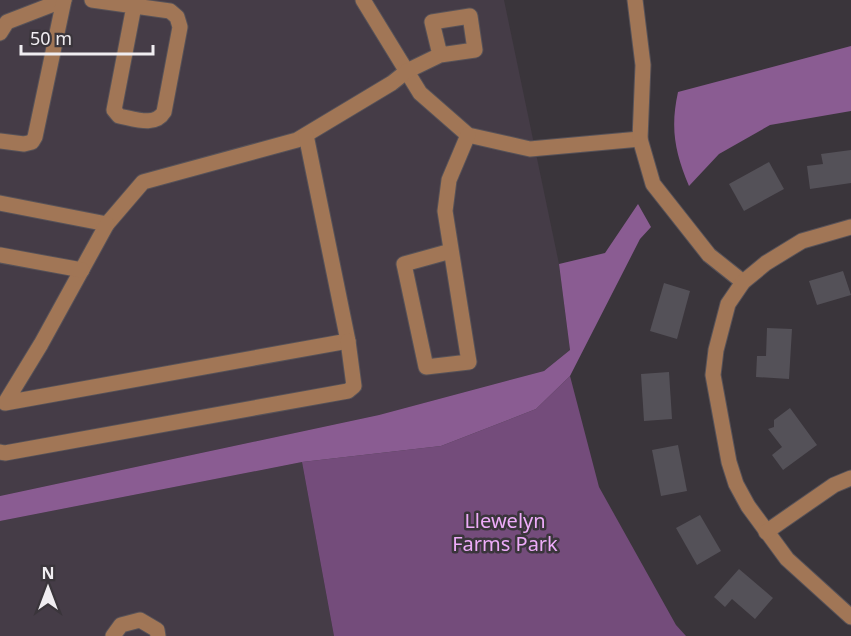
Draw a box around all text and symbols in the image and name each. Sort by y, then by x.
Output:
scale bar [21,18,153,56]
text: 50 m [30,26,72,50]
park label: Llewelyn Farms Park [452,507,558,557]
north arrow [18,558,78,618]
text: N [41,562,55,584]

